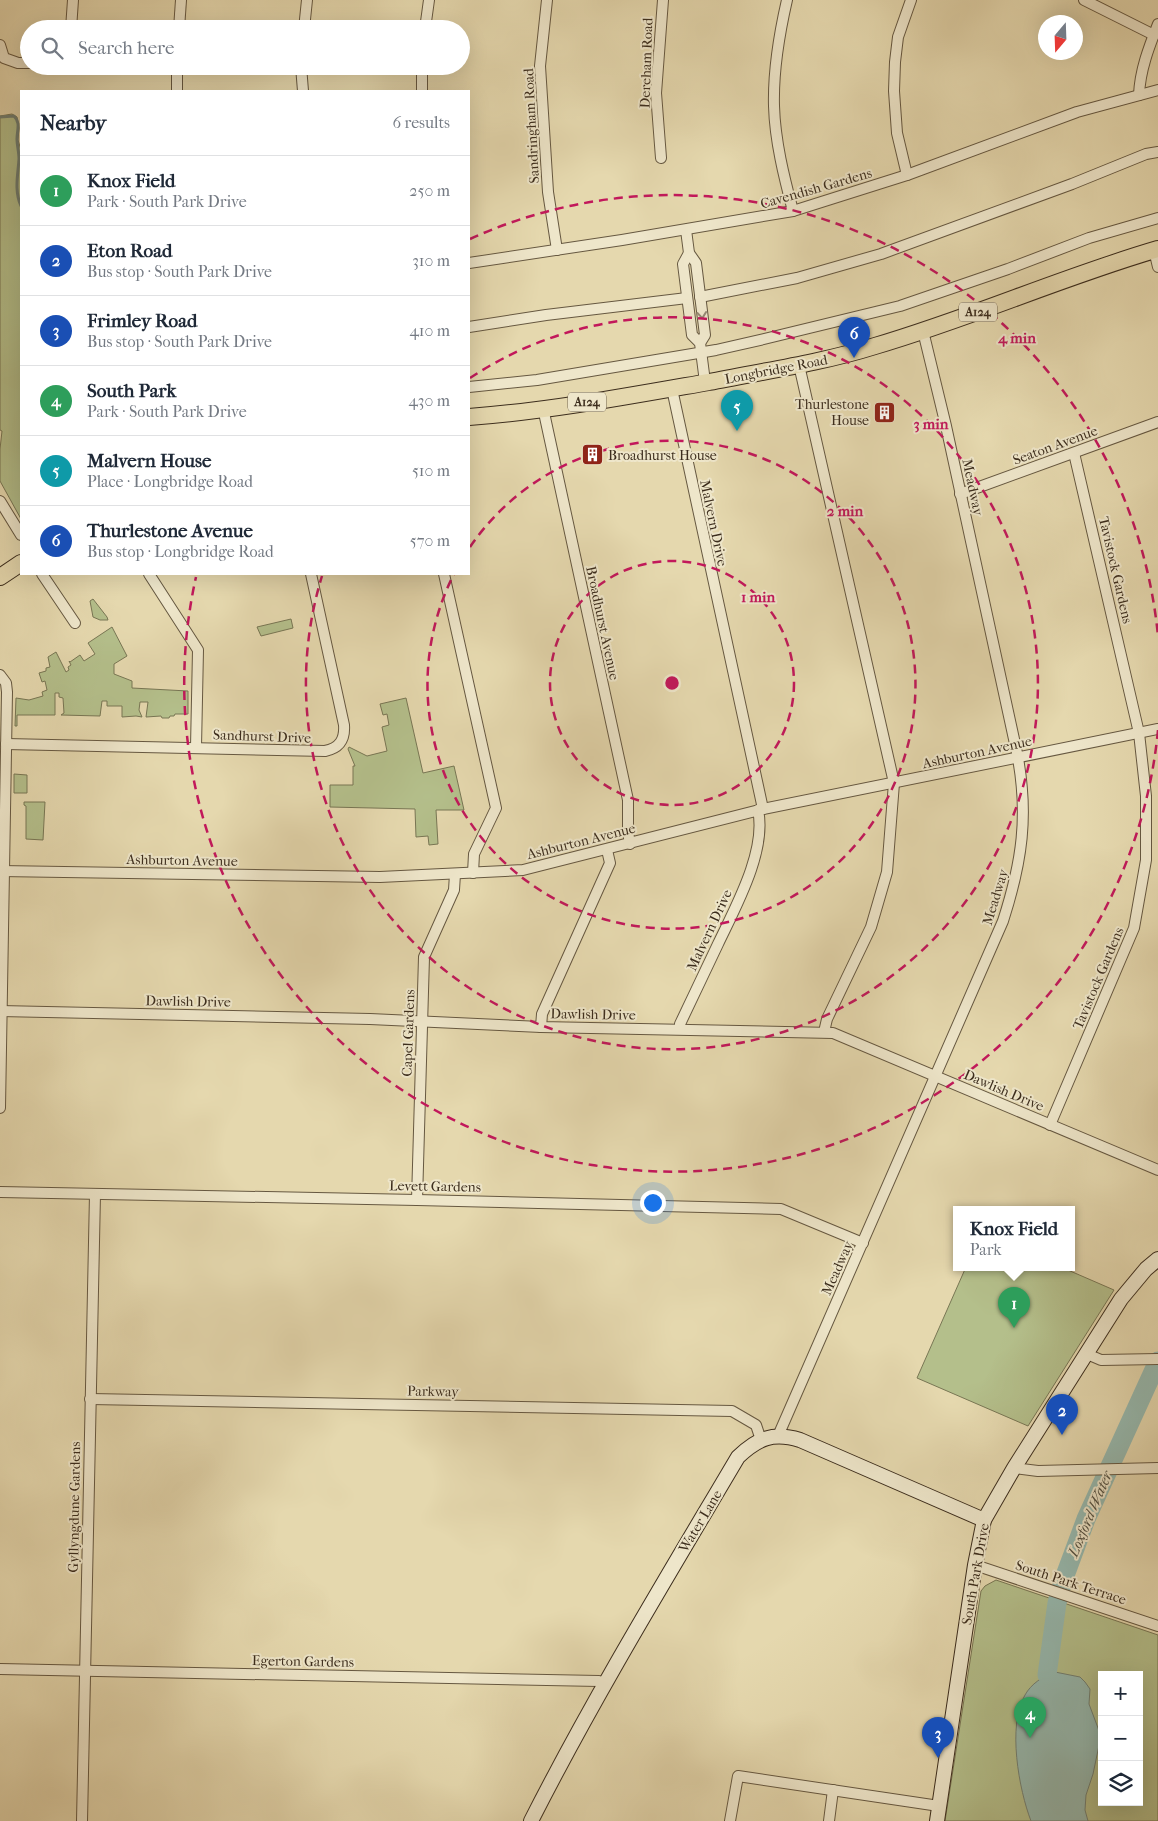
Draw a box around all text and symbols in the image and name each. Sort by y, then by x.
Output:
north arrow [1038,15,1083,60]
street label: Dereham Road [636,17,657,109]
search box [20,20,470,75]
icon: search [38,34,66,62]
text: Search here [78,37,174,59]
street label: Sandringham Road [520,68,543,184]
text: Nearby [40,111,106,135]
text: 6 results [392,113,450,132]
street label: Cavendish Gardens [758,164,874,213]
text: Knox Field [87,170,175,192]
text: 1 [53,181,59,200]
text: 250 m [409,181,450,200]
text: Park · South Park Drive [87,192,247,211]
text: Eton Road [87,240,172,262]
text: 2 [52,251,60,270]
text: 310 m [412,251,450,270]
text: Bus stop · South Park Drive [87,262,272,281]
road number: A124 [959,302,997,322]
text: Frimley Road [87,310,197,332]
one-way arrow [697,311,708,319]
pin: 6 [838,317,870,358]
text: 3 [53,321,59,340]
text: 410 m [409,321,450,340]
text: 4 min [997,329,1036,347]
text: Bus stop · South Park Drive [87,332,272,351]
street label: Longbridge Road [723,351,829,388]
text: South Park [87,380,176,402]
pin: 5 [721,390,753,431]
text: 4 [51,391,61,410]
text: 430 m [408,391,450,410]
road number: A124 [568,392,606,412]
place label: Thurlestone House [795,396,869,429]
building icon: Thurlestone House [873,400,897,424]
text: Park · South Park Drive [87,402,247,421]
text: 3 min [914,415,949,433]
street label: Seaton Avenue [1010,422,1100,469]
building icon: Broadhurst House [580,443,604,467]
place label: Broadhurst House [608,447,717,464]
text: Malvern House [87,450,211,472]
street label: Meadway [958,457,987,518]
text: 5 [53,461,59,480]
text: 510 m [412,461,450,480]
text: Place · Longbridge Road [87,472,253,491]
street label: Malvern Drive [696,478,731,568]
text: 2 min [827,502,864,520]
street label: Tavistock Gardens [1095,515,1136,625]
text: Thurlestone Avenue [87,520,253,542]
text: 6 [52,531,60,550]
text: 570 m [410,531,450,550]
text: Bus stop · Longbridge Road [87,542,274,561]
street label: Broadhurst Avenue [582,565,623,682]
text: 1 min [741,588,775,606]
centre of rings [663,674,681,692]
street label: Sandhurst Drive [213,726,311,747]
street label: Ashburton Avenue [920,733,1033,773]
street label: Ashburton Avenue [524,820,637,863]
street label: Ashburton Avenue [125,851,238,870]
street label: Meadway [979,867,1012,927]
street label: Malvern Drive [683,887,736,974]
street label: Tavistock Gardens [1069,925,1128,1032]
street label: Capel Gardens [398,989,419,1077]
street label: Dawlish Drive [145,992,231,1011]
street label: Dawlish Drive [550,1005,636,1024]
street label: Dawlish Drive [961,1066,1046,1115]
street label: Levett Gardens [389,1177,481,1196]
your location [640,1190,666,1216]
popup [953,1206,1075,1271]
text: Knox Field [970,1218,1058,1240]
street label: Meadway [818,1238,857,1298]
text: Park [970,1240,1002,1259]
pin: 1 [998,1287,1030,1328]
street label: Parkway [407,1383,460,1400]
pin: 2 [1046,1394,1078,1435]
street label: Gyllyngdune Gardens [65,1441,84,1573]
water label: Loxford Water [1063,1467,1117,1560]
street label: Water Lane [675,1487,726,1557]
street label: South Park Drive [958,1522,993,1626]
street label: South Park Terrace [1013,1557,1128,1608]
street label: Egerton Gardens [252,1652,354,1671]
map controls [1098,1671,1143,1806]
button: + [1098,1671,1143,1716]
pin: 4 [1014,1697,1046,1738]
button: − [1098,1716,1143,1761]
pin: 3 [922,1717,954,1758]
button: layers [1098,1761,1143,1806]

